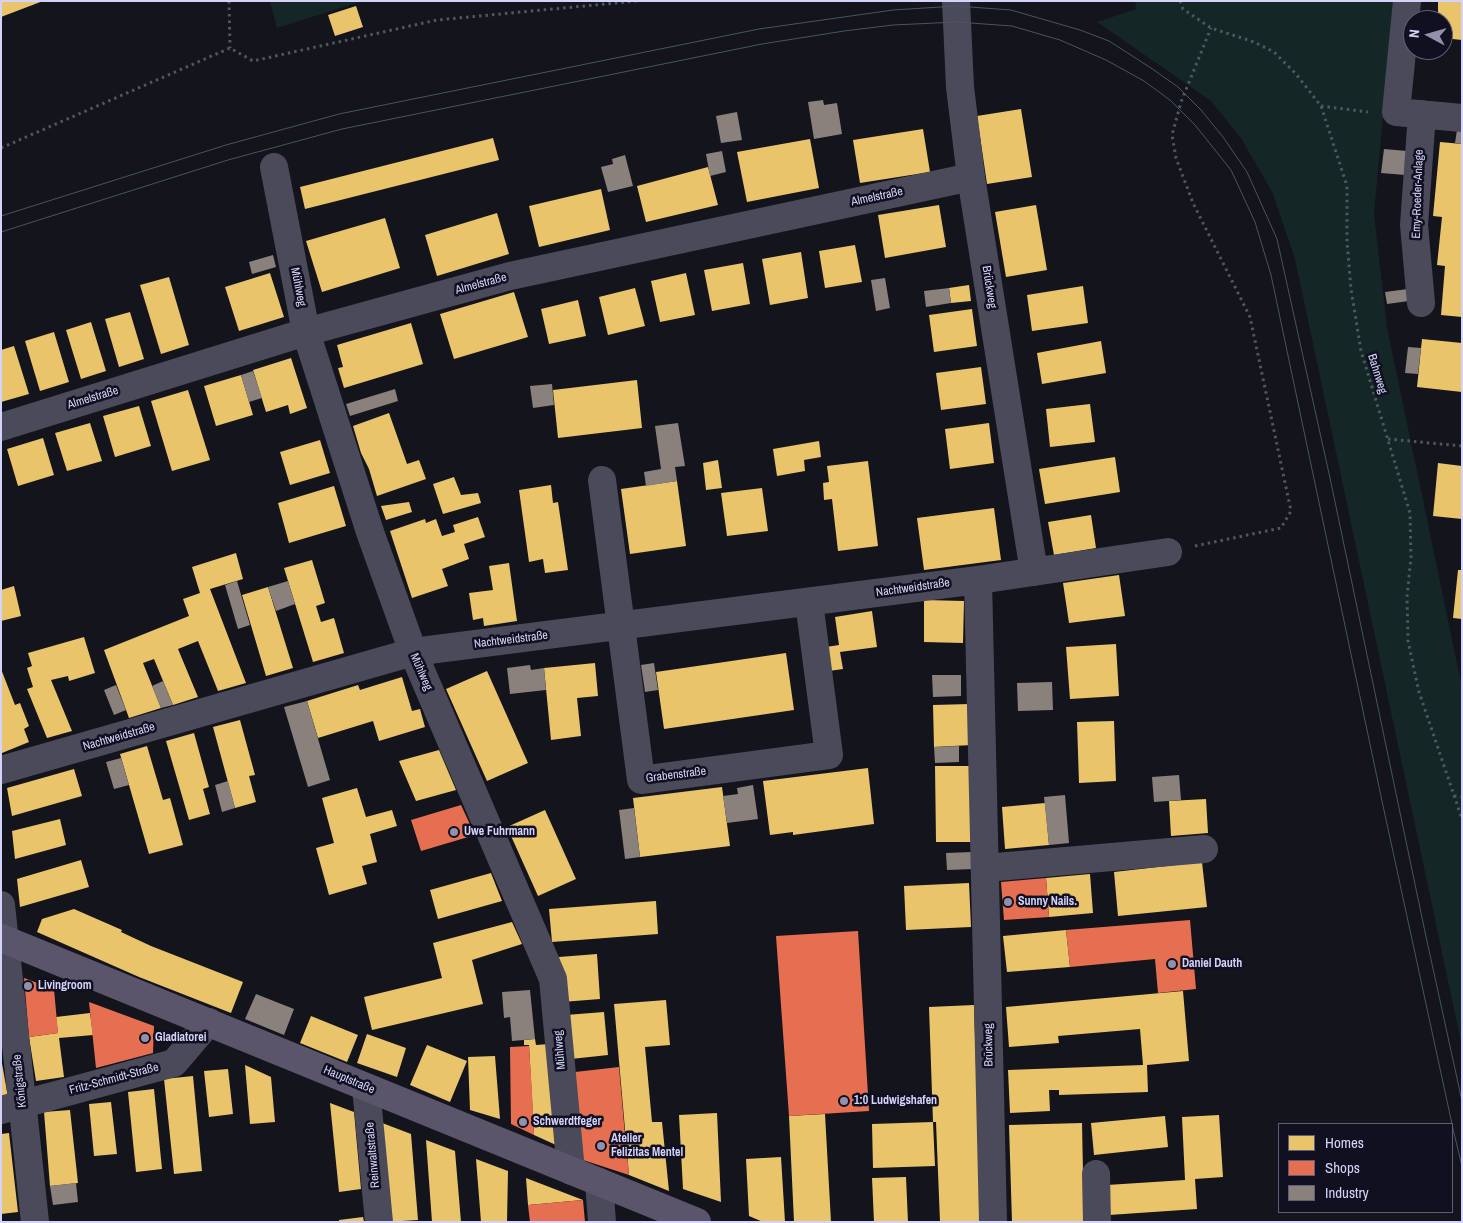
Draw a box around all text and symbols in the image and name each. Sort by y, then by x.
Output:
north arrow [1403,10,1453,60]
text: N [1405,28,1423,39]
street label: Emy-Roeder-Anlage [1409,149,1427,239]
street label: Almelstraße [850,185,904,209]
street label: Brückweg [979,265,999,309]
street label: Mühlweg [287,266,309,308]
street label: Almelstraße [454,270,508,298]
street label: Bahnweg [1364,352,1390,396]
street label: Almelstraße [66,383,120,413]
street label: Nachtweidstraße [875,576,951,600]
street label: Nachtweidstraße [473,628,549,652]
street label: Mühlweg [407,651,435,693]
street label: Nachtweidstraße [81,720,157,754]
street label: Grabenstraße [645,764,707,786]
place label: Uwe Fuhrmann [464,825,535,839]
marker: Uwe Fuhrmann [448,826,460,838]
place label: Sunny Nails. [1018,895,1077,909]
marker: Sunny Nails. [1002,896,1014,908]
place label: Daniel Dauth [1182,957,1242,971]
marker: Daniel Dauth [1166,958,1178,970]
place label: Livingroom [38,979,92,993]
marker: Livingroom [22,980,34,992]
street label: Brückweg [981,1023,997,1067]
street label: Mühlweg [551,1030,569,1070]
place label: Gladiatorei [155,1031,206,1045]
marker: Gladiatorei [139,1032,151,1044]
street label: Königstraße [10,1054,30,1108]
street label: Fritz-Schmidt-Straße [68,1060,160,1098]
street label: Hauptstraße [321,1063,377,1097]
place label: 1:0 Ludwigshafen [854,1094,937,1108]
marker: 1:0 Ludwigshafen [838,1095,850,1107]
place label: Schwerdtfeger [533,1115,601,1129]
marker: Schwerdtfeger [517,1116,529,1128]
street label: Reinwaltstraße [363,1121,383,1189]
legend [1278,1123,1453,1213]
place label: Atelier Felizitas Mentel [611,1132,683,1160]
text: Homes [1325,1132,1364,1153]
marker: Atelier Felizitas Mentel [595,1140,607,1152]
text: Shops [1325,1157,1360,1178]
text: Industry [1325,1182,1369,1203]

